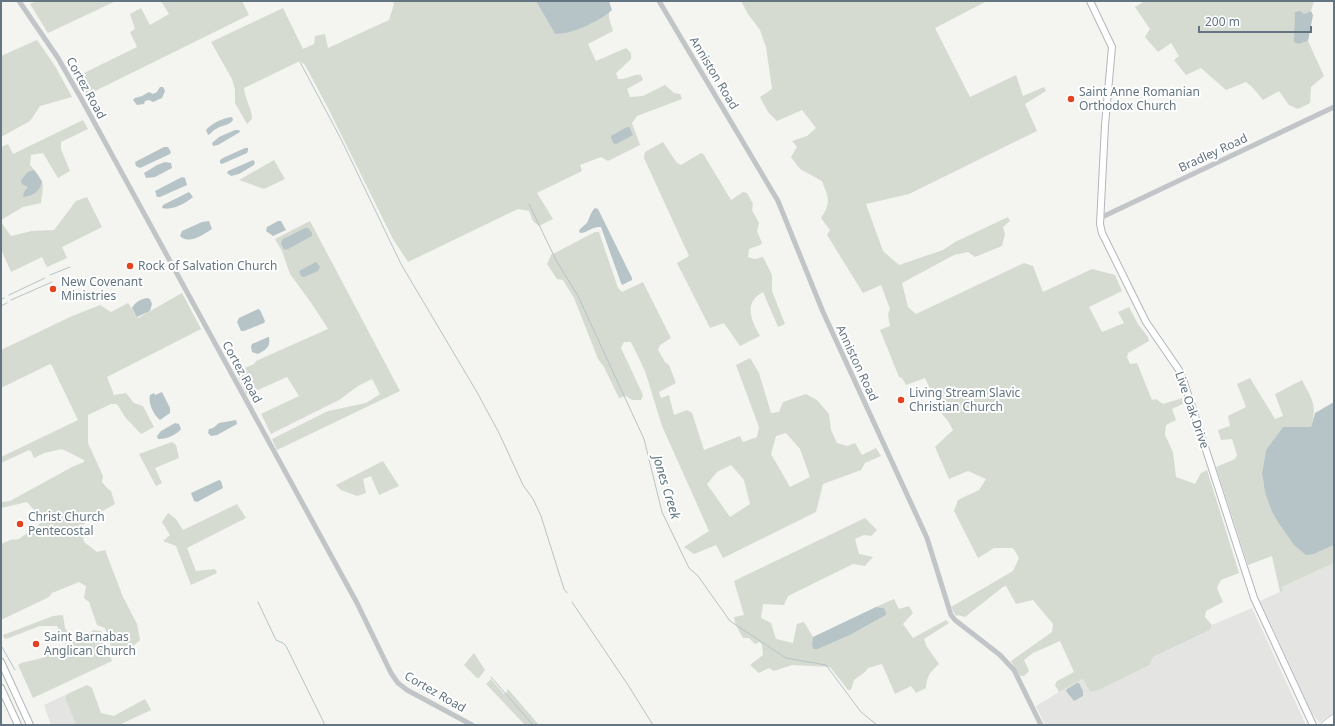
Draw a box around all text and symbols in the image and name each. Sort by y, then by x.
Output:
scale bar [1199,8,1311,34]
text: 200 m [1205,13,1240,30]
street label: Anniston Road [686,33,743,112]
street label: Cortez Road [62,54,110,122]
place label: Saint Anne Romanian Orthodox Church [1079,83,1200,114]
marker: Saint Anne Romanian Orthodox Church [1066,94,1076,104]
street label: Bradley Road [1176,129,1250,176]
place label: Rock of Salvation Church [138,257,277,274]
marker: Rock of Salvation Church [125,261,135,271]
place label: New Covenant Ministries [61,273,143,304]
marker: New Covenant Ministries [48,284,58,294]
street label: Anniston Road [832,322,883,404]
street label: Cortez Road [218,338,266,406]
street label: Live Oak Drive [1171,369,1214,451]
place label: Living Stream Slavic Christian Church [909,384,1021,415]
marker: Living Stream Slavic Christian Church [896,395,906,405]
water label: Jones Creek [648,450,685,522]
place label: Christ Church Pentecostal [28,508,105,539]
marker: Christ Church Pentecostal [15,519,25,529]
place label: Saint Barnabas Anglican Church [44,628,136,659]
marker: Saint Barnabas Anglican Church [31,639,41,649]
street label: Cortez Road [401,667,469,716]

